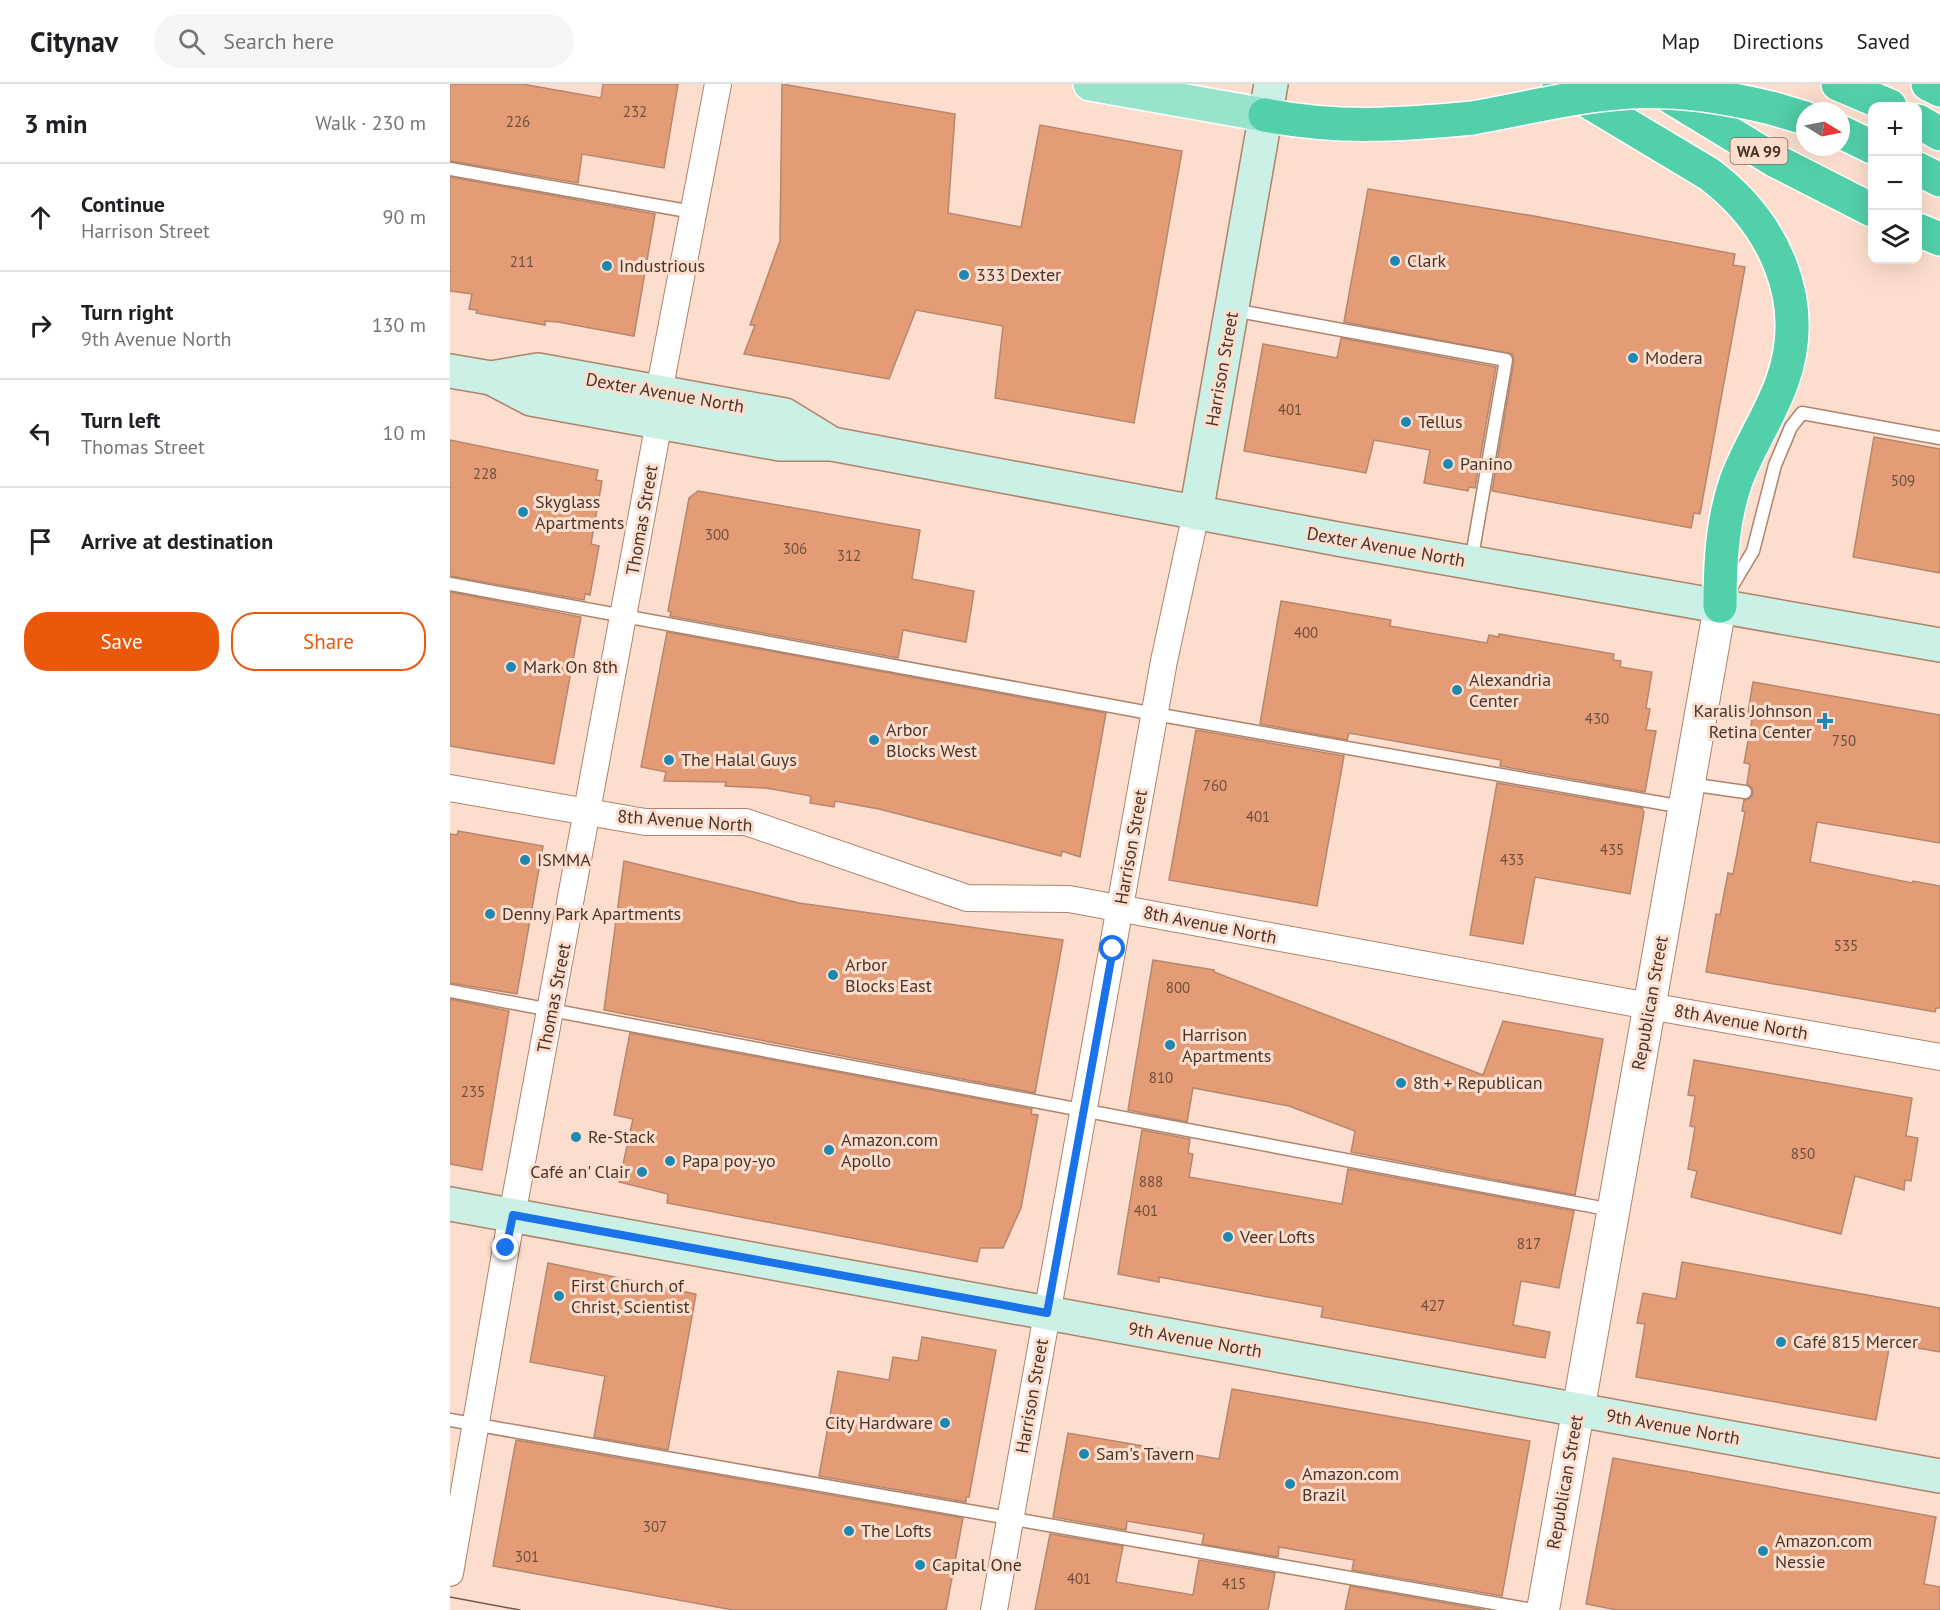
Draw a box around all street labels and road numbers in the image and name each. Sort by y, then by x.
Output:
road number: WA 99 [1730,138,1788,164]
street label: Harrison Street [1200,310,1243,428]
street label: Dexter Avenue North [584,367,746,418]
street label: Thomas Street [621,463,663,577]
street label: Dexter Avenue North [1305,521,1467,572]
street label: Harrison Street [1109,788,1152,906]
street label: 8th Avenue North [617,804,753,837]
street label: 8th Avenue North [1141,900,1279,949]
street label: Republican Street [1626,934,1673,1072]
street label: Thomas Street [532,941,575,1055]
street label: 8th Avenue North [1672,998,1810,1045]
street label: 9th Avenue North [1126,1316,1264,1363]
street label: Harrison Street [1010,1337,1053,1455]
street label: 9th Avenue North [1604,1403,1742,1450]
street label: Republican Street [1541,1413,1588,1551]

